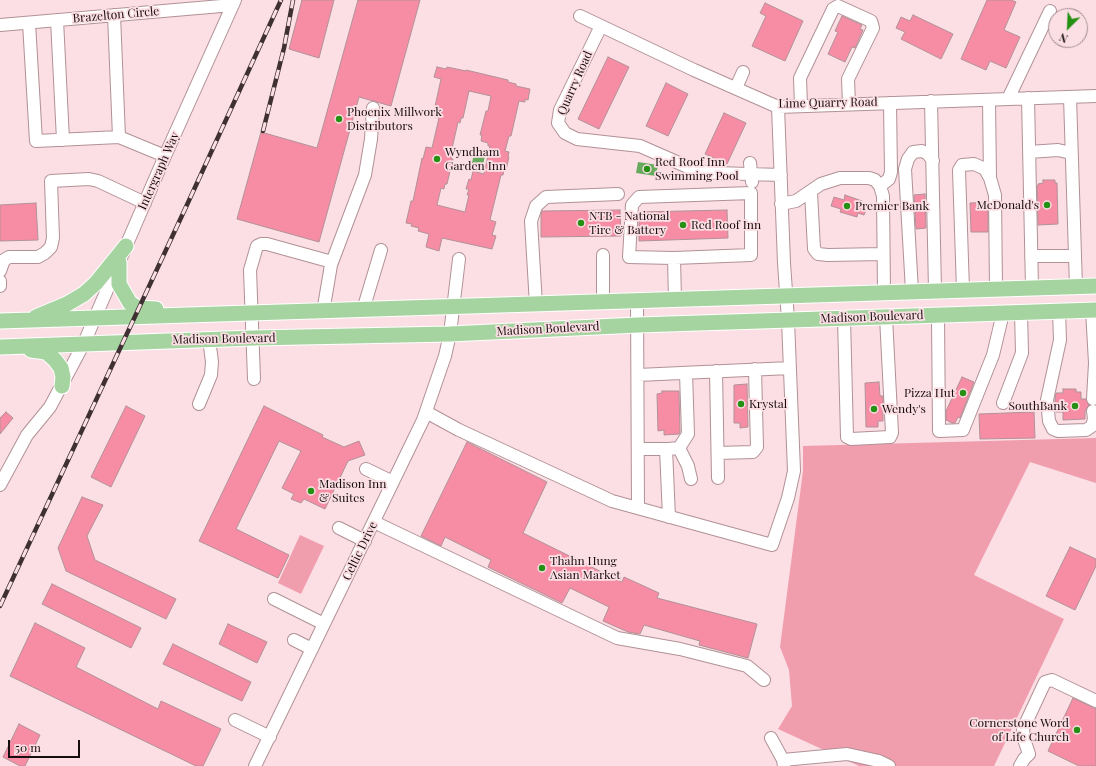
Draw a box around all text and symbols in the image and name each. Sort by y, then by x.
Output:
street label: Brazelton Circle [72,4,160,26]
north arrow [1048,8,1088,48]
text: N [1057,30,1070,47]
street label: Quarry Road [554,49,596,117]
street label: Lime Quarry Road [778,95,878,111]
place label: Phoenix Millwork Distributors [347,105,442,133]
marker: Phoenix Millwork Distributors [334,114,344,124]
street label: Intergraph Way [135,130,183,212]
place label: Wyndham Garden Inn [445,145,506,173]
marker: Wyndham Garden Inn [432,154,442,164]
place label: Red Roof Inn Swimming Pool [655,155,739,183]
marker: Red Roof Inn Swimming Pool [642,164,652,174]
place label: McDonald's [977,198,1039,212]
place label: Premier Bank [855,199,929,213]
marker: McDonald's [1042,200,1052,210]
marker: Premier Bank [842,201,852,211]
place label: NTB - National Tire & Battery [589,209,669,237]
marker: NTB - National Tire & Battery [576,218,586,228]
place label: Red Roof Inn [691,218,761,232]
marker: Red Roof Inn [678,220,688,230]
street label: Madison Boulevard [820,308,924,326]
street label: Madison Boulevard [496,319,600,339]
street label: Madison Boulevard [172,331,276,347]
place label: Pizza Hut [904,386,955,400]
marker: Pizza Hut [958,388,968,398]
place label: Krystal [749,397,787,411]
marker: Krystal [736,399,746,409]
place label: SouthBank [1008,399,1067,413]
marker: SouthBank [1070,401,1080,411]
place label: Wendy's [882,402,926,416]
marker: Wendy's [869,404,879,414]
place label: Madison Inn & Suites [319,477,386,505]
marker: Madison Inn & Suites [306,486,316,496]
street label: Celtic Drive [340,519,380,583]
place label: Thahn Hung Asian Market [550,554,621,582]
marker: Thahn Hung Asian Market [537,563,547,573]
place label: Cornerstone Word of Life Church [969,716,1069,744]
marker: Cornerstone Word of Life Church [1072,725,1082,735]
scale bar [10,732,82,758]
text: 50 m [15,739,41,755]

